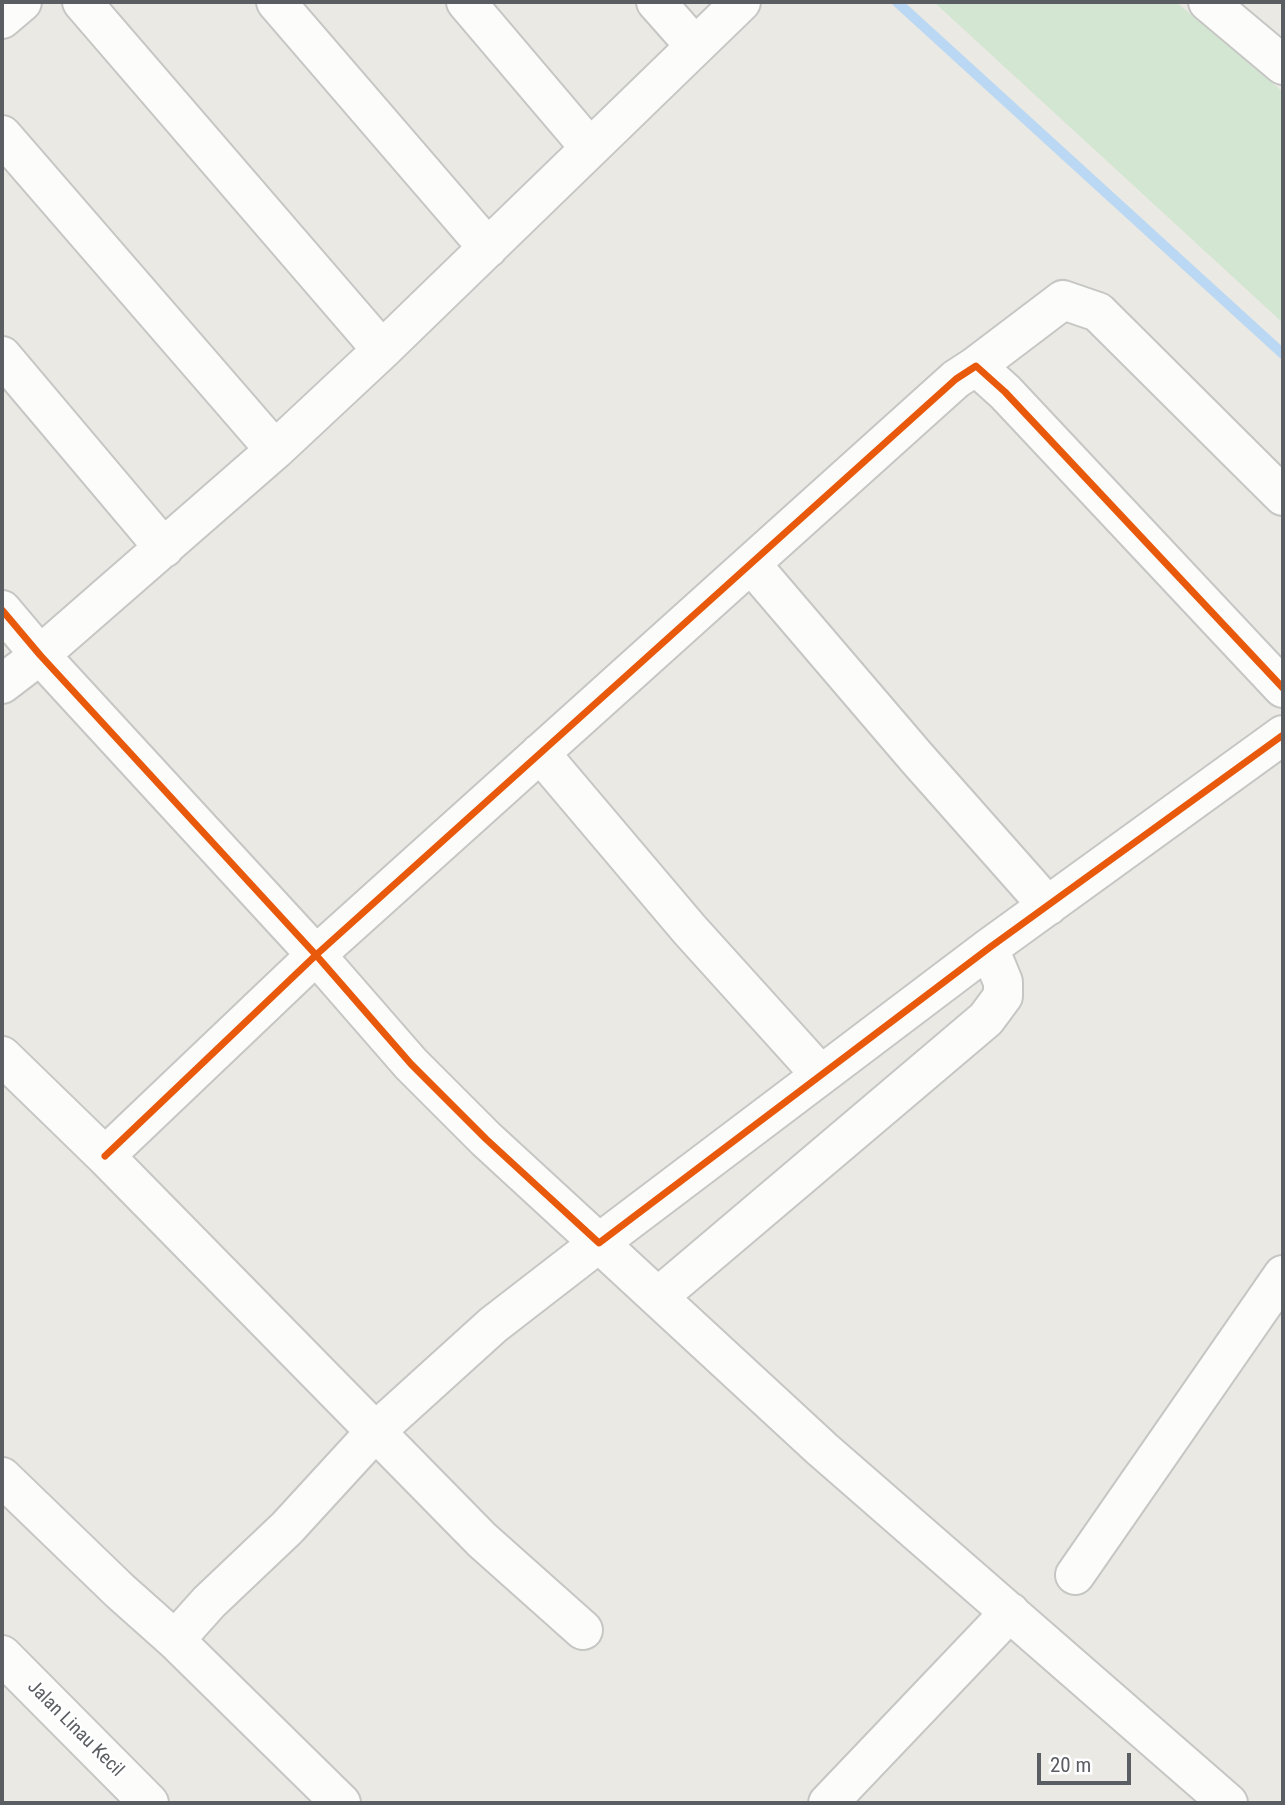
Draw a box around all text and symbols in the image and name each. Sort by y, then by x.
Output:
street label: Jalan Linau Kecil [22,1676,128,1782]
scale bar [1040,1738,1134,1782]
text: 20 m [1050,1753,1091,1777]

